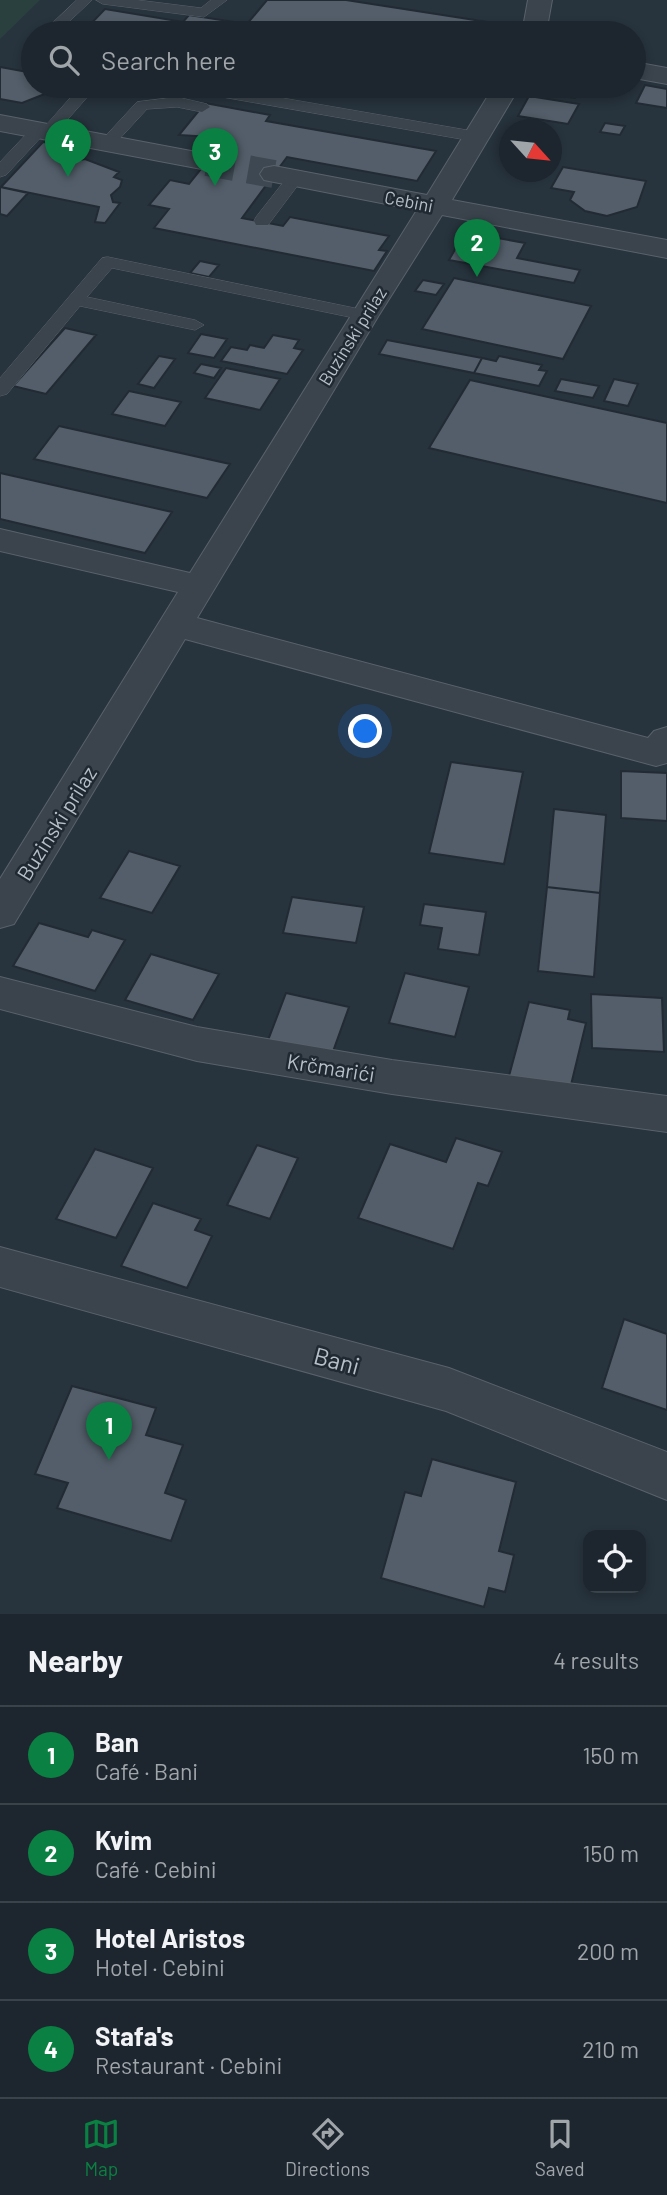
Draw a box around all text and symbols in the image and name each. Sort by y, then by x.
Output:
search box [21,21,646,98]
icon: search [45,41,83,79]
text: Search here [101,44,236,75]
pin: 4 [45,119,91,177]
north arrow [499,119,562,182]
pin: 3 [192,128,238,186]
street label: Cebini [383,186,435,216]
pin: 2 [454,219,500,277]
street label: Buzinski prilaz [313,283,391,389]
your location [348,714,382,748]
street label: Buzinski prilaz [11,761,101,885]
street label: Krčmarići [285,1048,377,1086]
street label: Bani [311,1340,363,1380]
pin: 1 [86,1402,132,1460]
map controls [583,1530,646,1593]
button: locate [583,1530,646,1593]
text: Nearby [28,1642,123,1678]
text: 4 results [553,1646,639,1674]
text: Ban [95,1726,139,1757]
text: 1 [47,1741,55,1769]
text: 150 m [583,1741,639,1769]
text: Café · Bani [95,1757,198,1785]
text: Kvim [95,1824,152,1855]
text: 2 [45,1839,57,1867]
text: 150 m [583,1839,639,1867]
text: Café · Cebini [95,1855,217,1883]
text: Hotel Aristos [95,1922,245,1953]
text: 3 [45,1937,57,1965]
text: 200 m [577,1937,639,1965]
text: Hotel · Cebini [95,1953,225,1981]
text: Stafa's [95,2020,174,2051]
text: 4 [44,2035,58,2063]
text: 210 m [582,2035,639,2063]
text: Restaurant · Cebini [95,2051,282,2079]
tab: Map [82,2115,120,2180]
tab: Directions [285,2115,370,2180]
tab: Saved [535,2115,585,2180]

